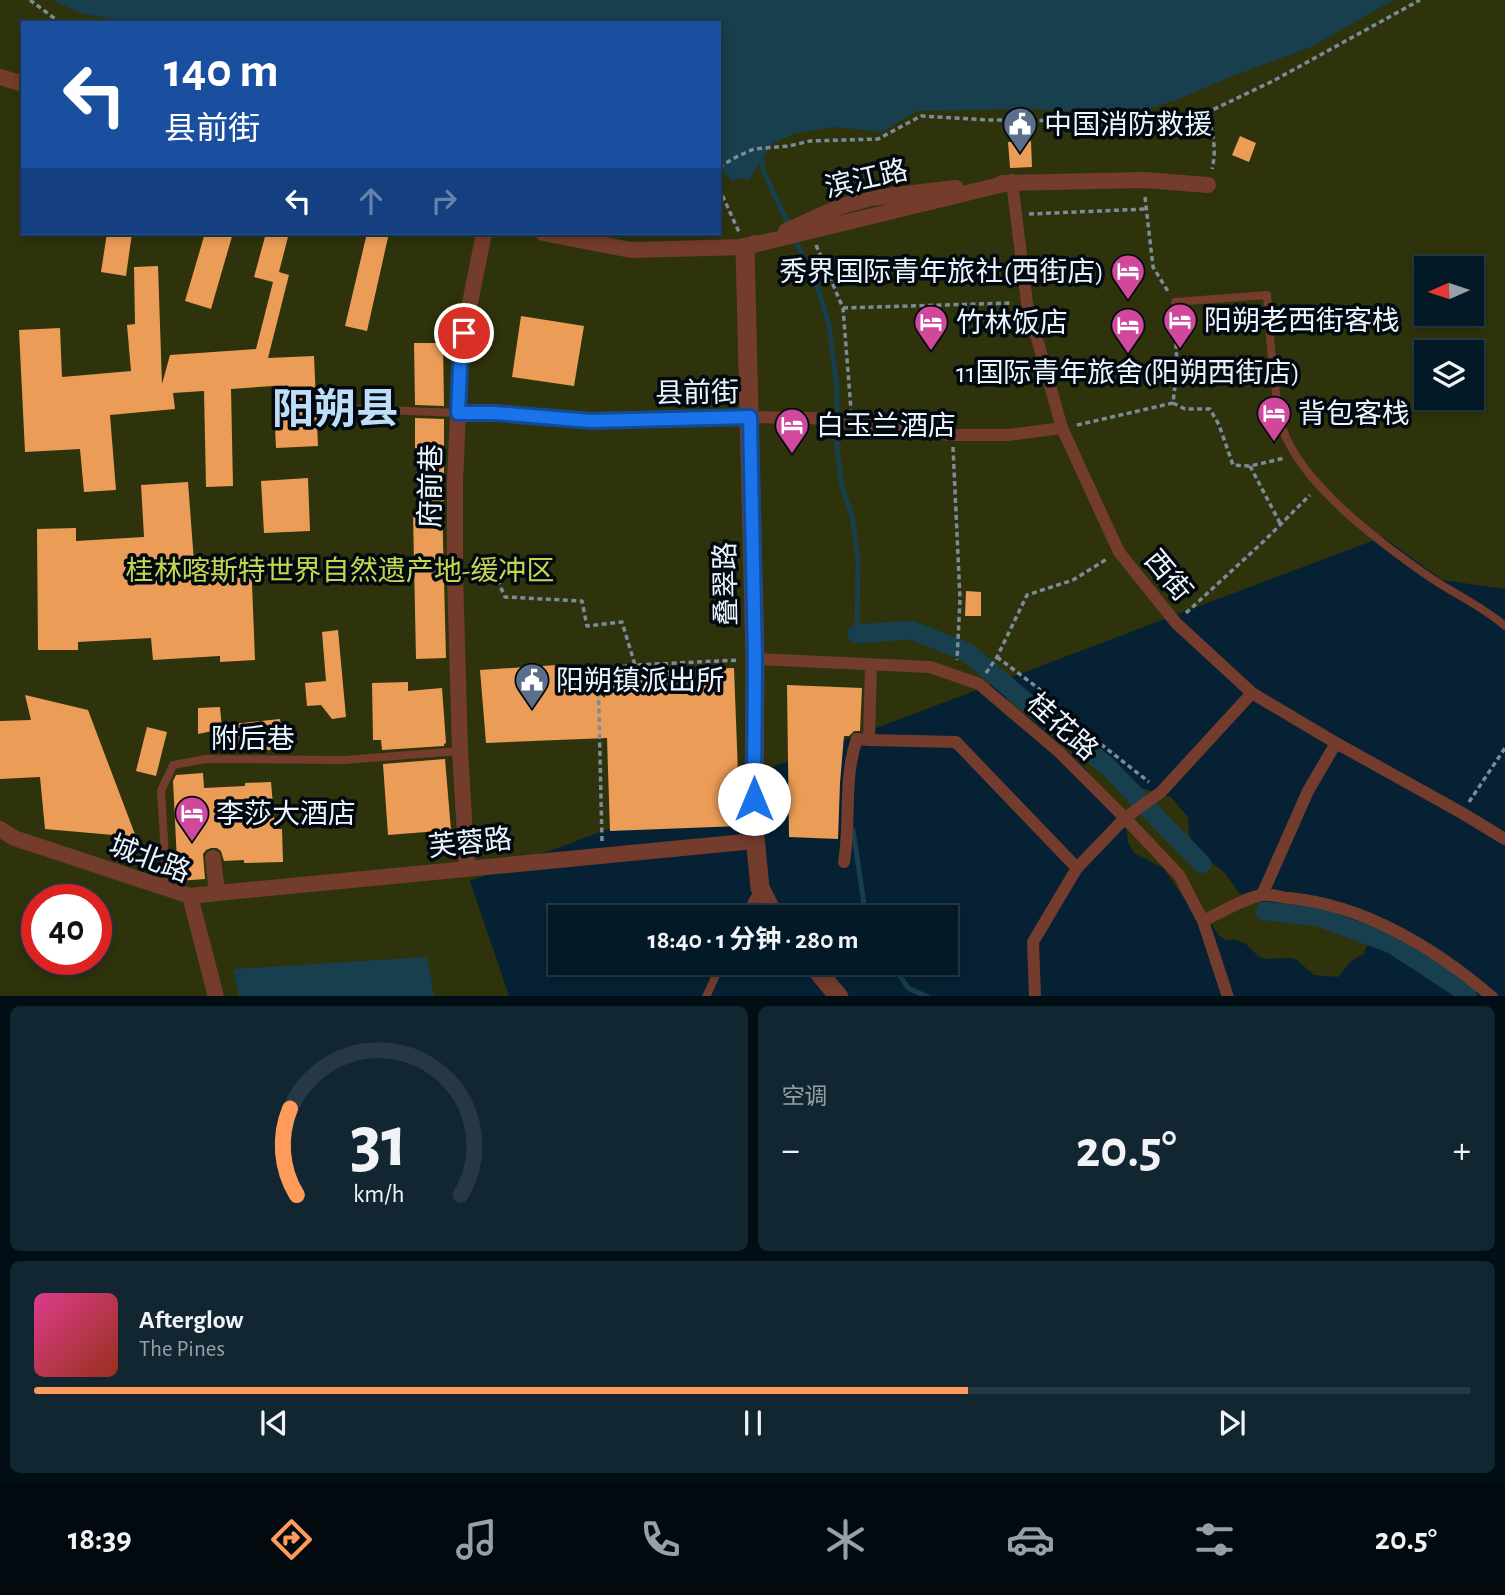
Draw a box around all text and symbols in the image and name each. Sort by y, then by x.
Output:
text: 140 m [164,47,279,96]
icon: left [49,49,140,140]
public building icon: 中国消防救援 [1001,105,1039,154]
place label: 中国消防救援 [1044,110,1212,140]
text: 县前街 [164,113,260,145]
street label: 滨江路 [822,155,911,203]
icon: left [279,182,317,220]
icon: ahead [352,182,390,220]
icon: right [425,182,463,220]
hotel icon: 秀界国际青年旅社(西街店) [1109,252,1147,301]
north arrow [1414,256,1484,326]
map controls [1414,256,1484,410]
place label: 秀界国际青年旅社(西街店) [779,257,1104,287]
hotel icon: 阳朔老西街客栈 [1161,301,1199,350]
pin [434,303,494,363]
hotel icon: 竹林饭店 [912,303,950,352]
hotel icon: 11国际青年旅舍(阳朔西街店) [1109,306,1147,355]
place label: 阳朔老西街客栈 [1204,306,1400,336]
place label: 竹林饭店 [956,308,1068,338]
icon: arrive [445,314,483,352]
button: layers [1414,340,1484,410]
place label: 11国际青年旅舍(阳朔西街店) [956,358,1300,388]
street label: 县前街 [655,377,739,409]
district label: 阳朔县 [272,387,398,431]
hotel icon: 背包客栈 [1255,394,1293,443]
place label: 背包客栈 [1298,399,1410,429]
hotel icon: 白玉兰酒店 [773,406,811,455]
place label: 白玉兰酒店 [816,411,956,441]
street label: 府前巷 [415,444,447,528]
street label: 叠翠路 [710,542,742,626]
street label: 西街 [1139,545,1198,607]
park label: 桂林喀斯特世界自然遗产地-缓冲区 [126,556,554,586]
public building icon: 阳朔镇派出所 [513,661,551,710]
place label: 阳朔镇派出所 [556,666,724,696]
street label: 桂花路 [1021,687,1104,766]
street label: 附后巷 [211,724,295,754]
position arrow [717,762,791,836]
hotel icon: 李莎大酒店 [173,794,211,843]
place label: 李莎大酒店 [216,799,356,829]
street label: 芙蓉路 [427,824,513,862]
street label: 城北路 [105,830,194,888]
speed limit sign: 40 [21,884,112,975]
text: 18:40 · 1 分钟 · 280 m [647,927,859,953]
text: 空调 [782,1086,828,1109]
text: 31 [350,1107,408,1180]
text: 20.5° [1076,1124,1177,1176]
text: − [782,1132,800,1170]
text: + [1453,1132,1471,1170]
text: km/h [353,1181,405,1206]
text: Afterglow [139,1307,243,1333]
text: The Pines [139,1338,225,1361]
icon: previous [255,1404,293,1442]
icon: pause [734,1404,772,1442]
icon: next [1213,1404,1251,1442]
icon: directions [267,1515,316,1564]
icon: music [452,1515,501,1564]
icon: phone [636,1515,685,1564]
icon: climate [821,1515,870,1564]
icon: car [1006,1515,1055,1564]
icon: filters [1190,1515,1239,1564]
text: 18:39 [68,1523,132,1555]
text: 20.5° [1375,1523,1437,1555]

